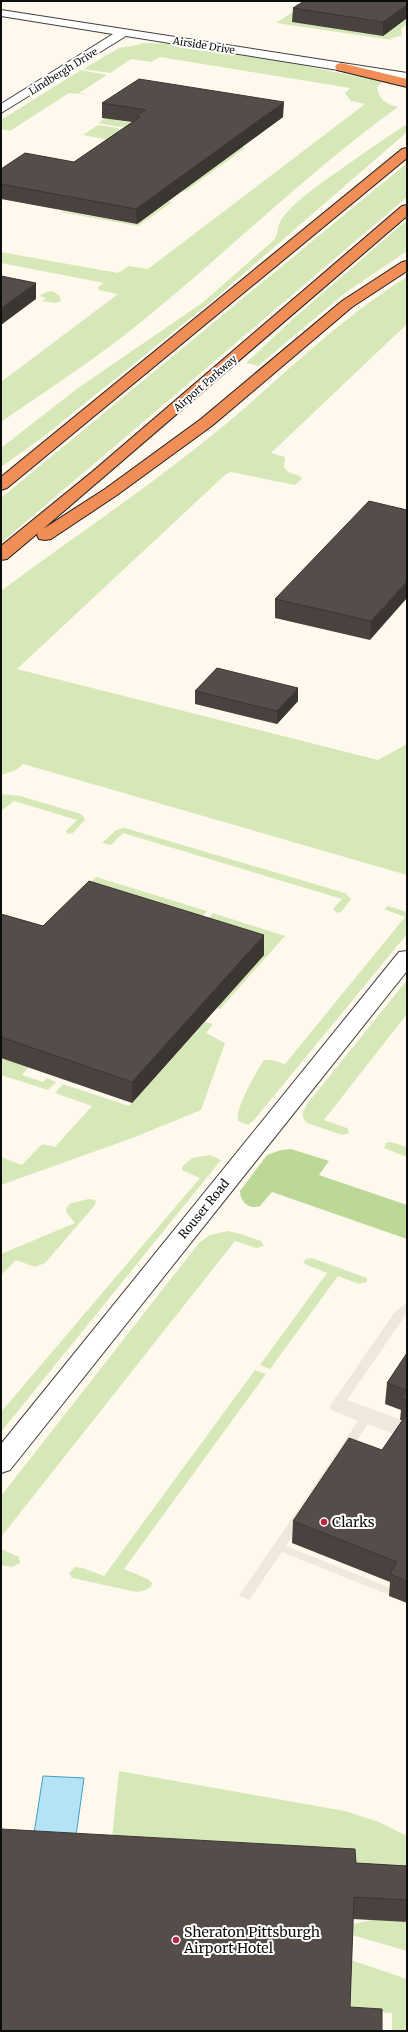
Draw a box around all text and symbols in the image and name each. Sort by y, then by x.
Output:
street label: Airside Drive [171,34,236,57]
street label: Lindbergh Drive [26,45,100,98]
street label: Airport Parkway [170,352,240,415]
street label: Rouser Road [175,1176,232,1241]
place label: Clarks [332,1513,375,1531]
marker: Clarks [319,1517,329,1527]
place label: Sheraton Pittsburgh Airport Hotel [183,1923,320,1957]
marker: Sheraton Pittsburgh Airport Hotel [171,1935,181,1945]

